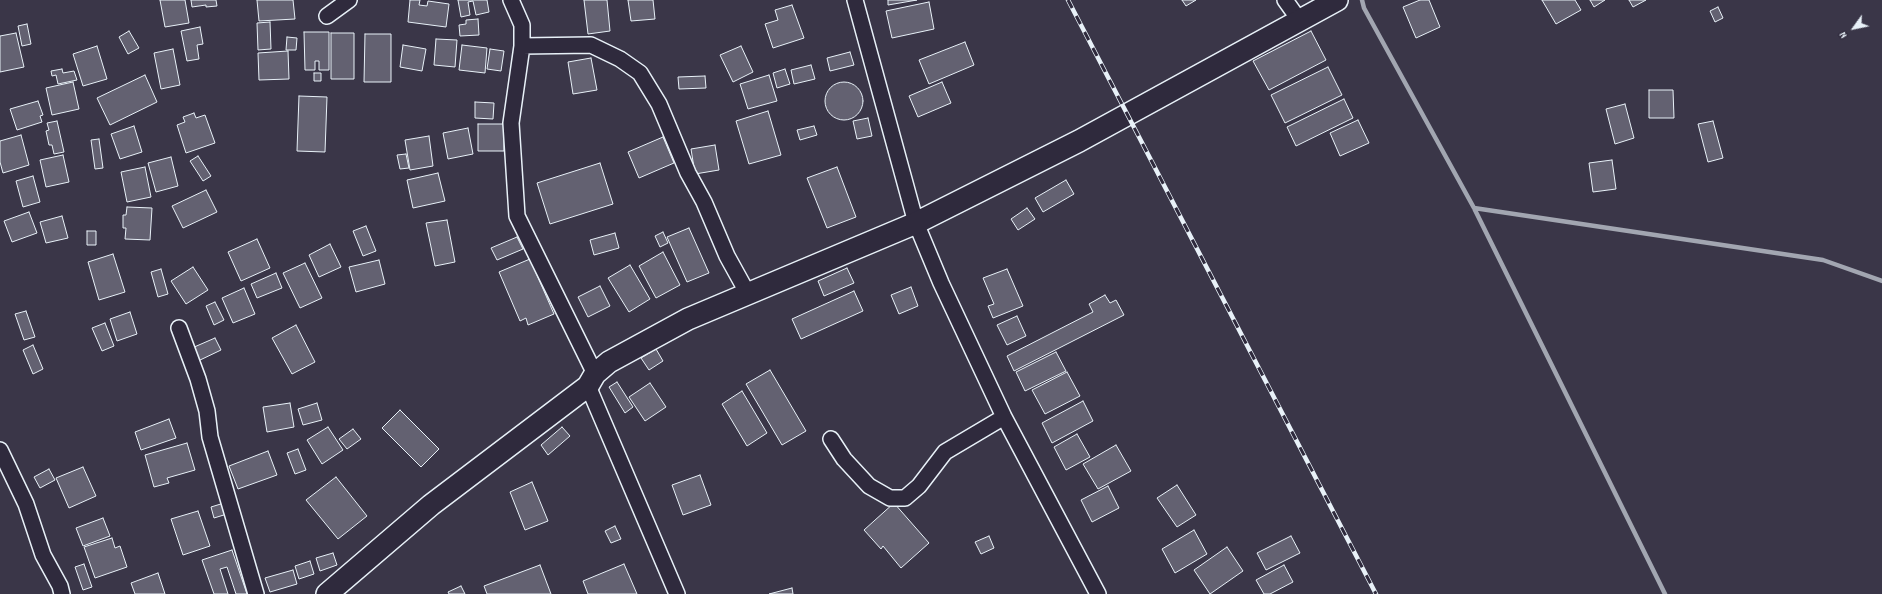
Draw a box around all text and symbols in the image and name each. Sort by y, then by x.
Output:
north arrow [1834,8,1874,48]
text: N [1836,28,1852,41]

